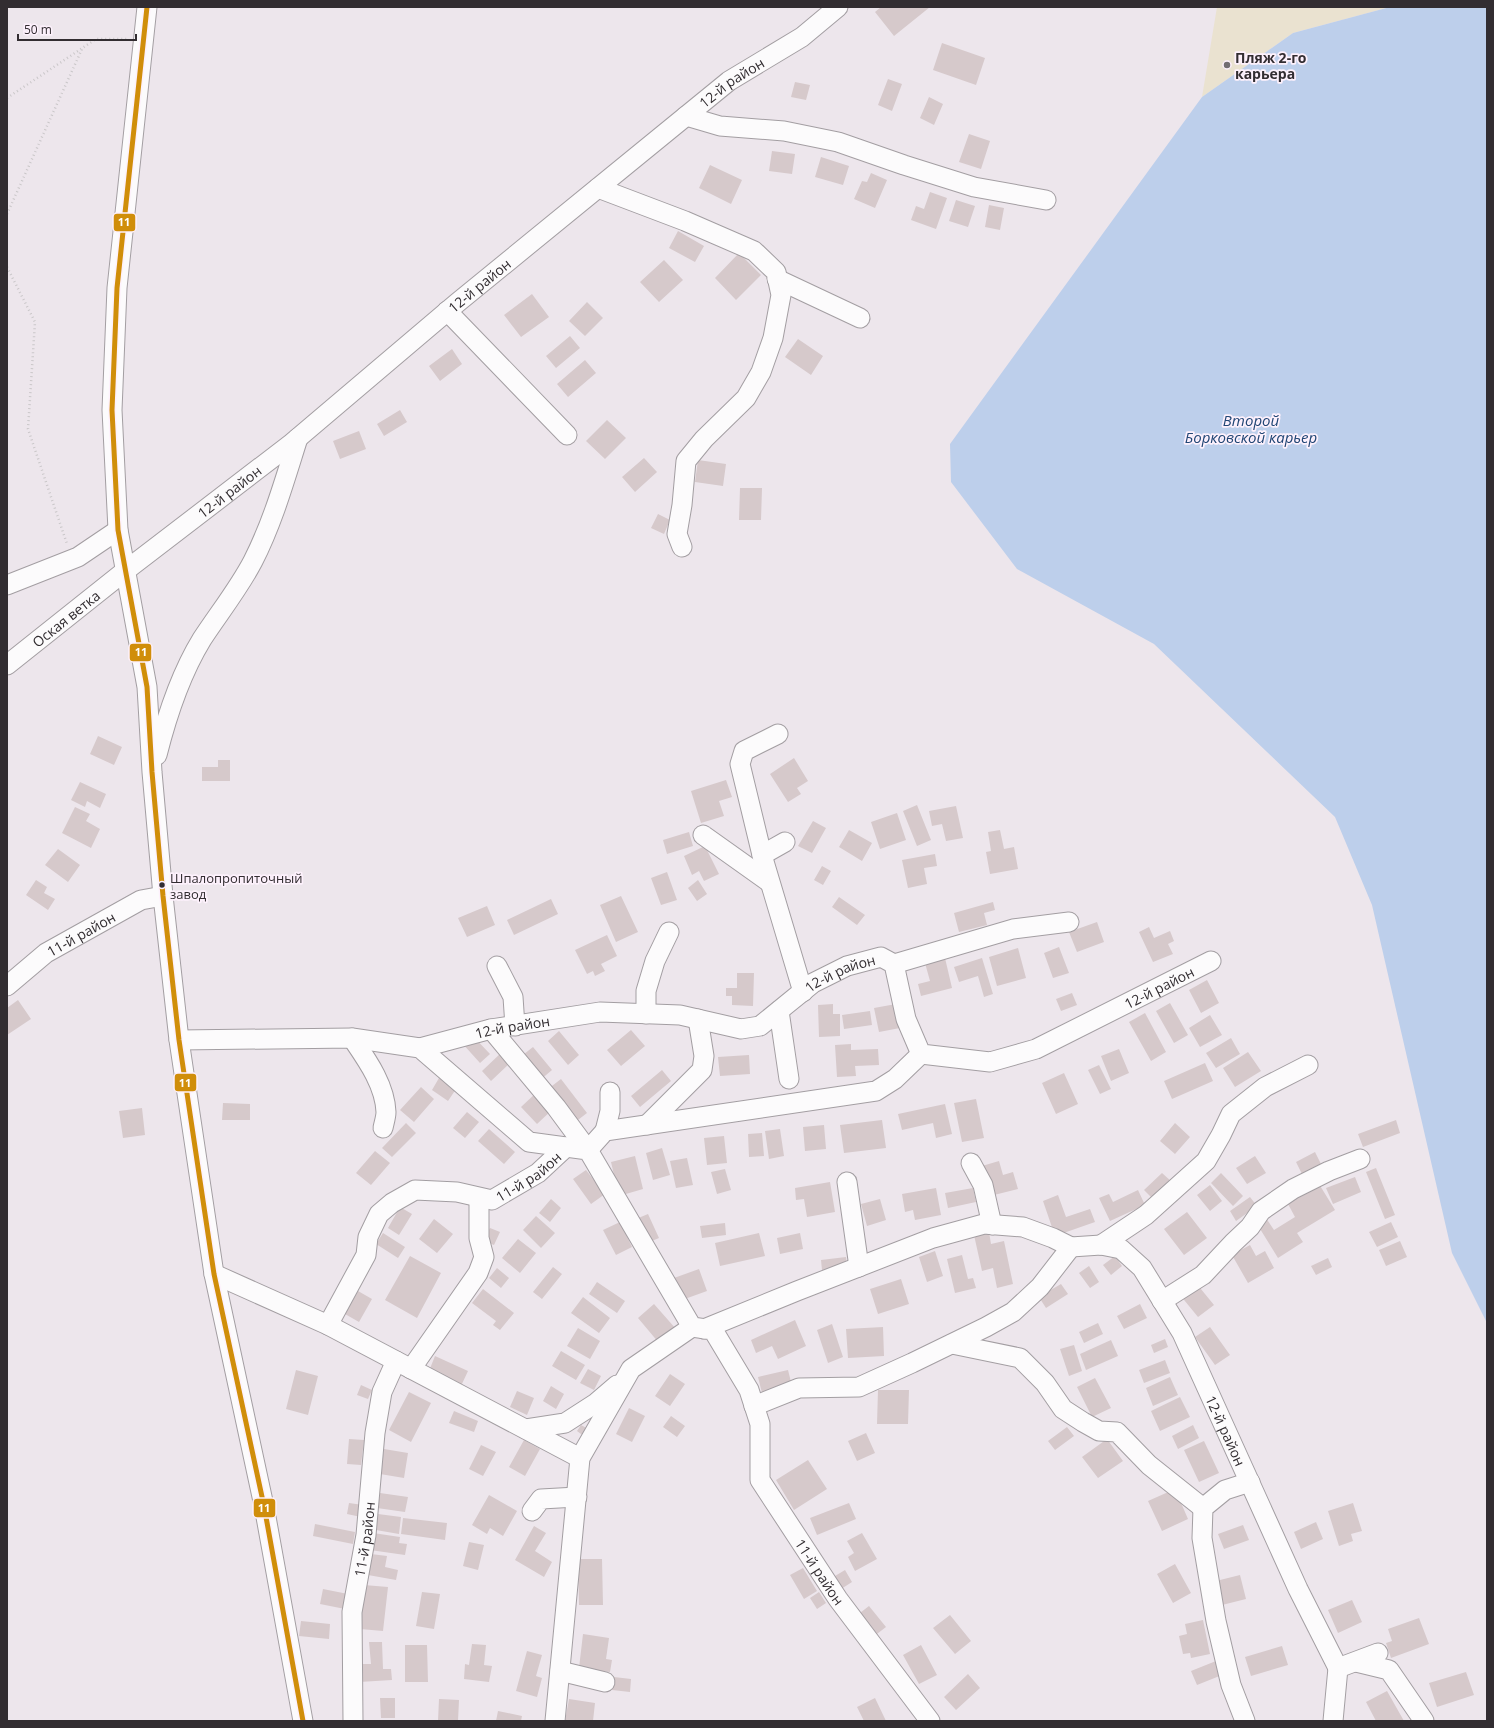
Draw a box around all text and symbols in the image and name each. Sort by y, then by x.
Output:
scale bar [18,16,136,42]
text: 50 m [24,21,52,38]
place label: Пляж 2-го карьера [1235,48,1307,83]
street label: 12-й район [695,53,767,111]
marker: Пляж 2-го карьера [1222,60,1232,70]
line badge: 11 [113,213,136,232]
text: 11 [118,214,130,229]
street label: 12-й район [444,254,514,316]
water label: Второй Борковской карьер [1185,410,1317,447]
street label: 12-й район [193,461,265,522]
street label: Оская ветка [28,585,103,651]
line badge: 11 [129,643,152,662]
text: 11 [135,644,147,659]
place label: Шпалопропиточный завод [170,869,302,903]
marker: Шпалопропиточный завод [157,880,167,890]
street label: 11-й район [43,907,119,960]
street label: 12-й район [800,949,877,996]
street label: 12-й район [1121,962,1197,1013]
street label: 12-й район [473,1010,551,1042]
line badge: 11 [174,1073,197,1092]
text: 11 [179,1075,191,1090]
street label: 11-й район [492,1147,565,1205]
street label: 12-й район [1202,1392,1250,1469]
line badge: 11 [253,1498,276,1518]
text: 11 [258,1500,270,1515]
street label: 11-й район [349,1501,378,1578]
street label: 11-й район [791,1535,849,1609]

